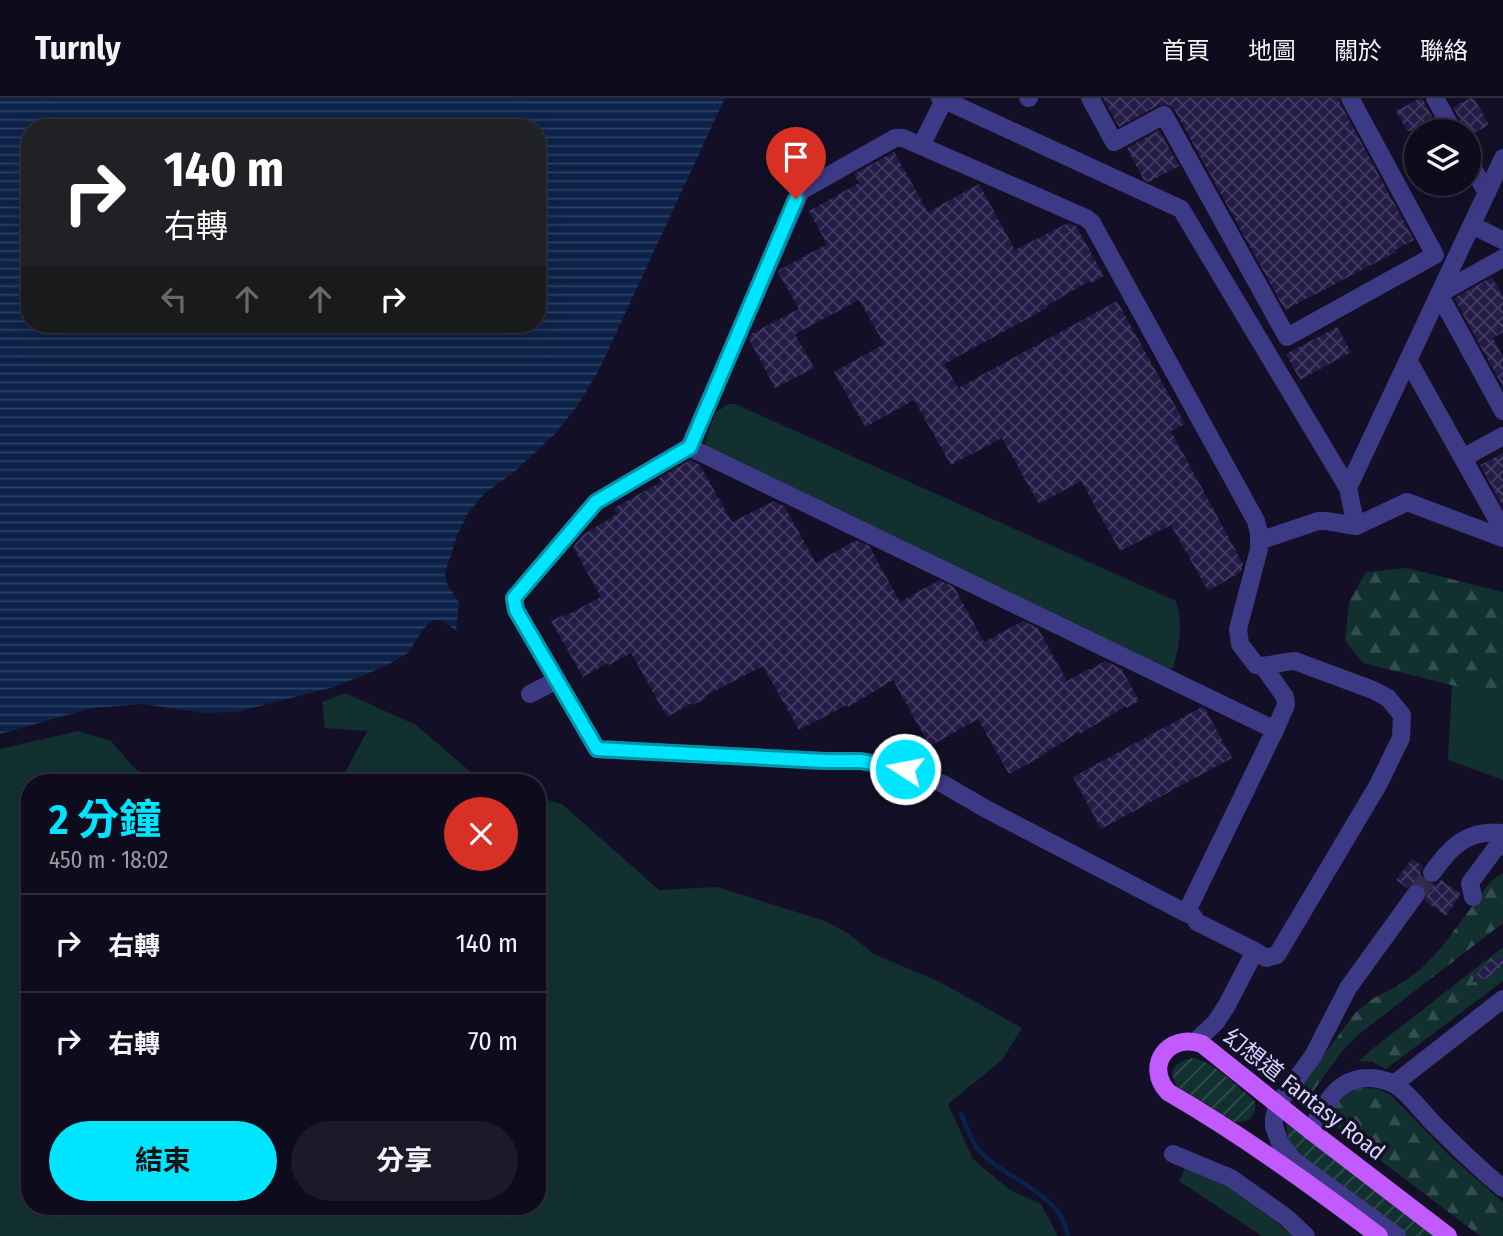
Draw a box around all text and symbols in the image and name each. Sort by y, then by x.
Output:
text: Turnly [35,28,121,68]
text: 首頁 [1162,37,1210,65]
text: 地圖 [1248,37,1296,65]
text: 關於 [1334,37,1382,65]
text: 聯絡 [1420,37,1468,65]
map controls [1404,119,1481,196]
button: layers [1404,119,1481,196]
pin [766,127,826,199]
icon: arrive [777,138,815,176]
text: 140 m [164,140,284,199]
icon: right [49,147,140,238]
text: 右轉 [164,207,228,245]
icon: left [155,280,193,318]
icon: ahead [228,280,266,318]
icon: ahead [301,280,339,318]
icon: right [374,280,412,318]
position arrow [868,732,942,806]
text: 2 分鐘 [49,795,161,845]
button: close [444,797,518,871]
text: 450 m · 18:02 [49,846,168,874]
icon: right [49,924,87,962]
text: 140 m [456,928,518,959]
text: 右轉 [108,931,160,962]
icon: right [49,1022,87,1060]
street label: 幻想道 Fantasy Road [1217,1022,1391,1166]
text: 70 m [468,1026,518,1057]
text: 右轉 [108,1029,160,1060]
button: 結束 [49,1121,277,1201]
button: 分享 [291,1121,518,1201]

